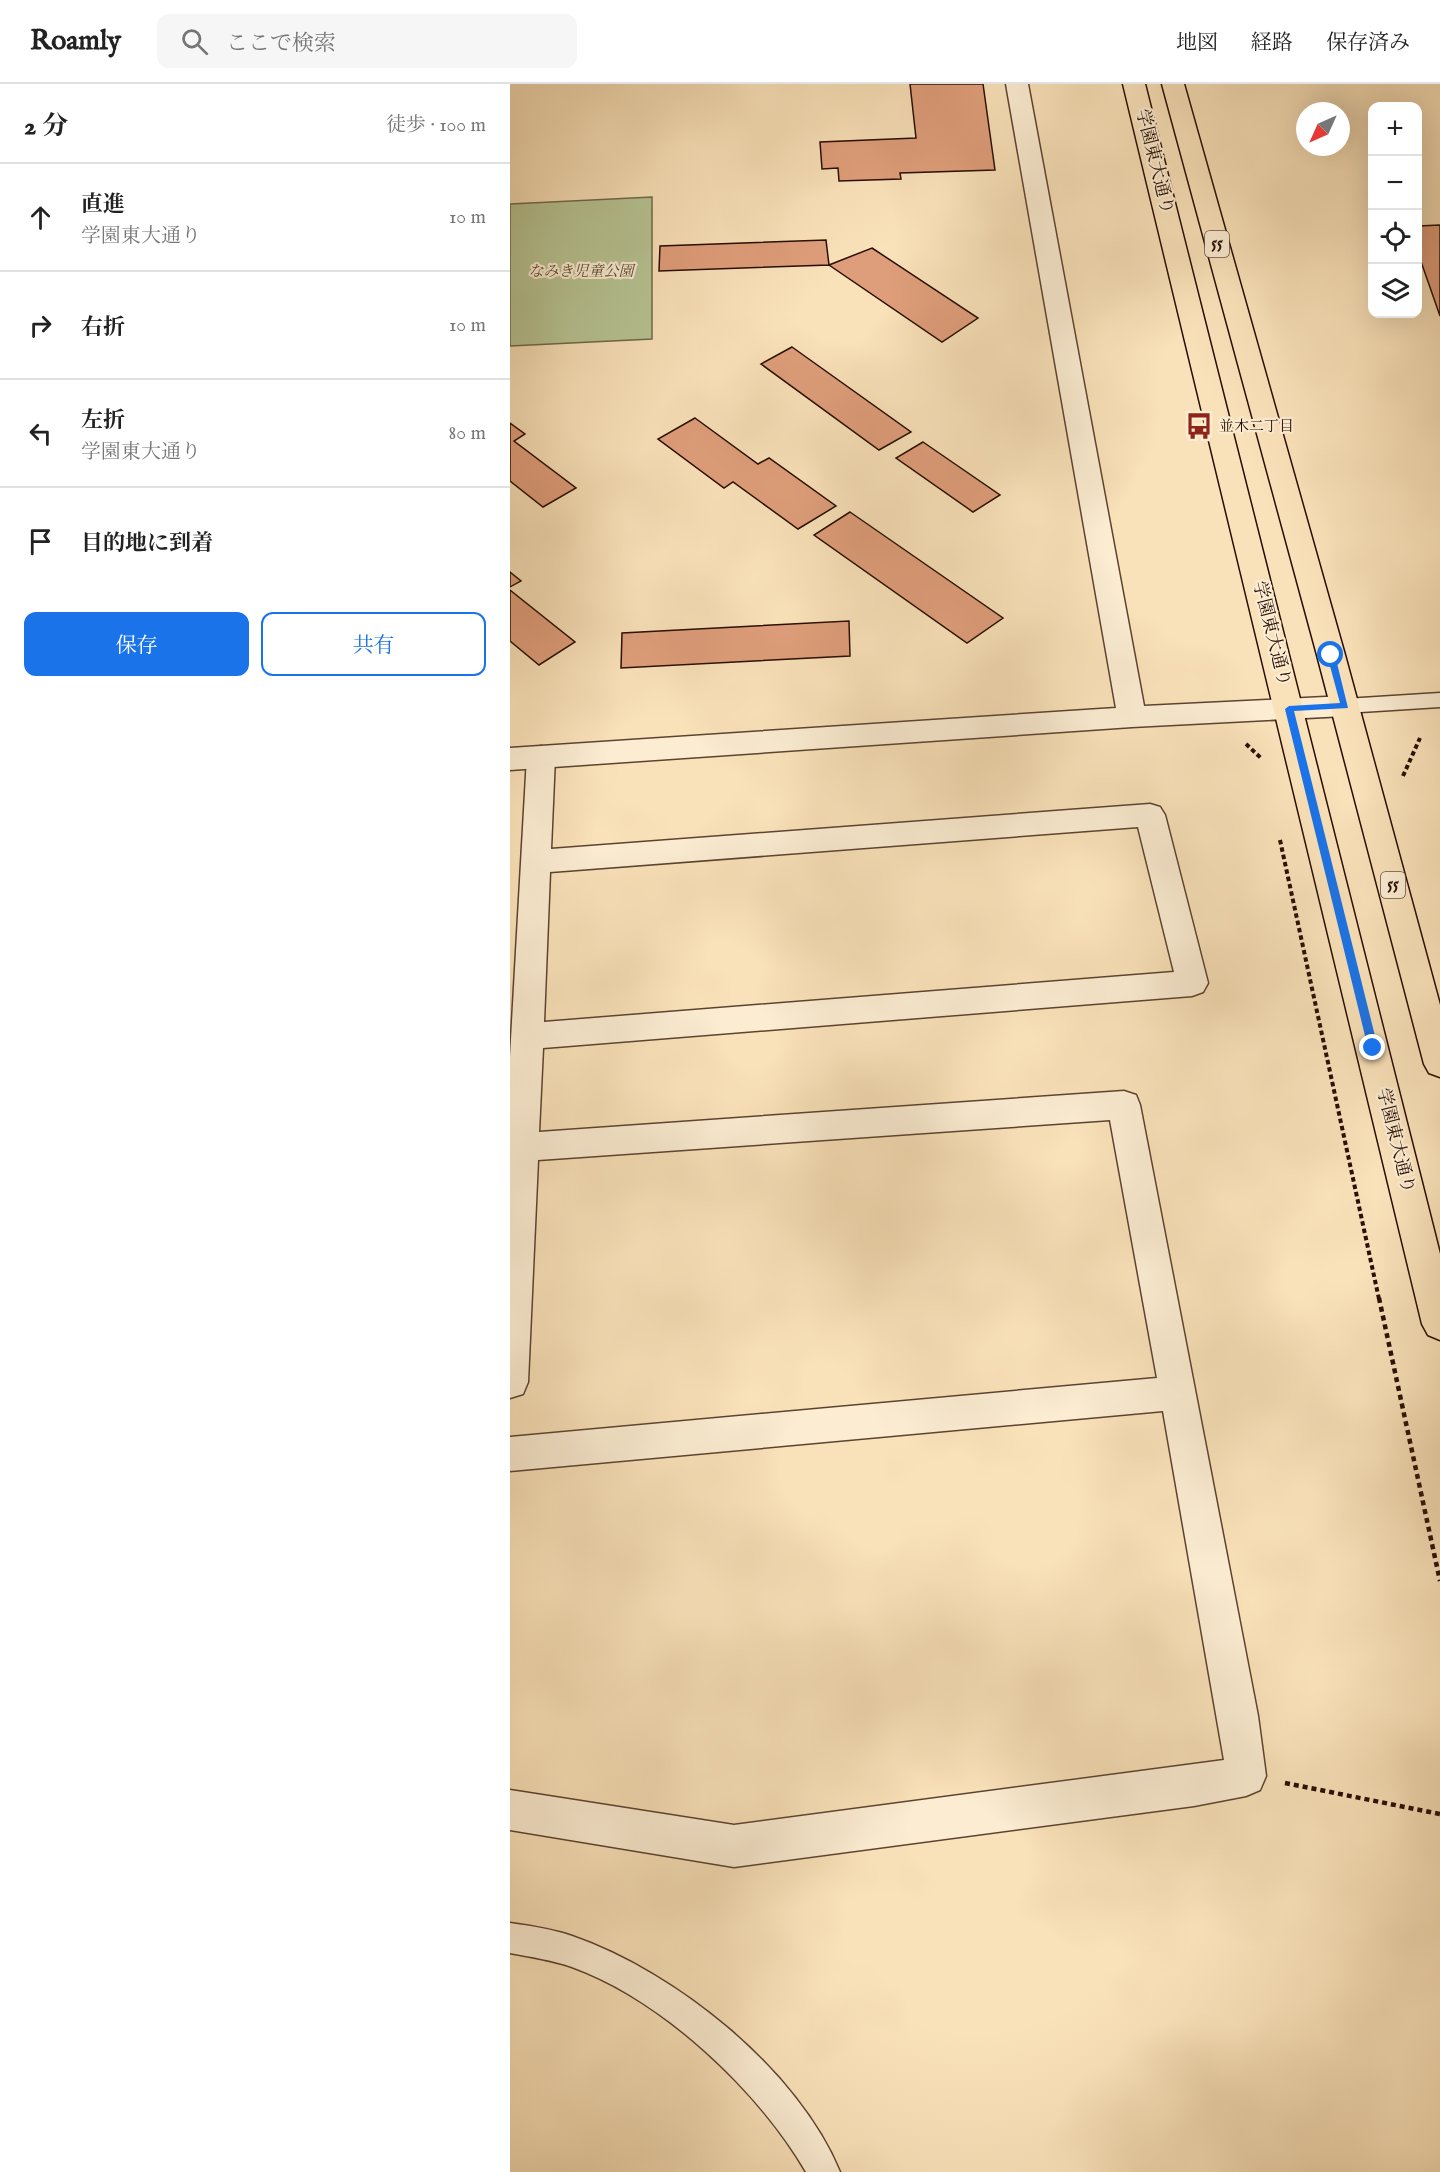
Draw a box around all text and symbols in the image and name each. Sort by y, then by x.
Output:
search box [157,14,577,68]
text: Roamly [30,24,121,59]
icon: search [178,25,211,58]
text: ここで検索 [226,30,336,58]
text: 地図 [1176,30,1218,57]
text: 経路 [1251,30,1293,57]
text: 保存済み [1326,30,1410,57]
north arrow [1296,102,1350,156]
map controls [1368,102,1422,318]
button: + [1368,102,1422,156]
street label: 学園東大通り [1130,107,1178,217]
text: 2 分 [24,110,68,143]
text: 徒歩 · 100 m [386,113,486,138]
button: − [1368,156,1422,210]
text: 直進 [81,191,125,219]
icon: ahead [24,201,57,234]
text: 10 m [449,205,486,230]
button: locate [1368,210,1422,264]
text: 学園東大通り [81,224,201,249]
road number: 55 [1205,231,1229,257]
park label: なみき児童公園 [528,262,636,281]
button: layers [1368,264,1422,318]
icon: right [24,309,57,342]
text: 10 m [449,313,486,338]
text: 右折 [81,314,125,342]
text: 左折 [81,407,125,435]
bus stop icon: 並木二丁目 [1184,411,1214,441]
icon: left [24,417,57,450]
place label: 並木二丁目 [1219,417,1294,436]
text: 80 m [449,421,486,446]
text: 学園東大通り [81,440,201,465]
icon: arrive [24,525,57,558]
text: 目的地に到着 [81,530,213,558]
street label: 学園東大通り [1247,579,1295,689]
button: 保存 [24,612,249,676]
button: 共有 [261,612,486,676]
route start [1317,641,1343,667]
road number: 55 [1381,872,1405,898]
route end [1359,1034,1385,1060]
street label: 学園東大通り [1371,1086,1419,1196]

